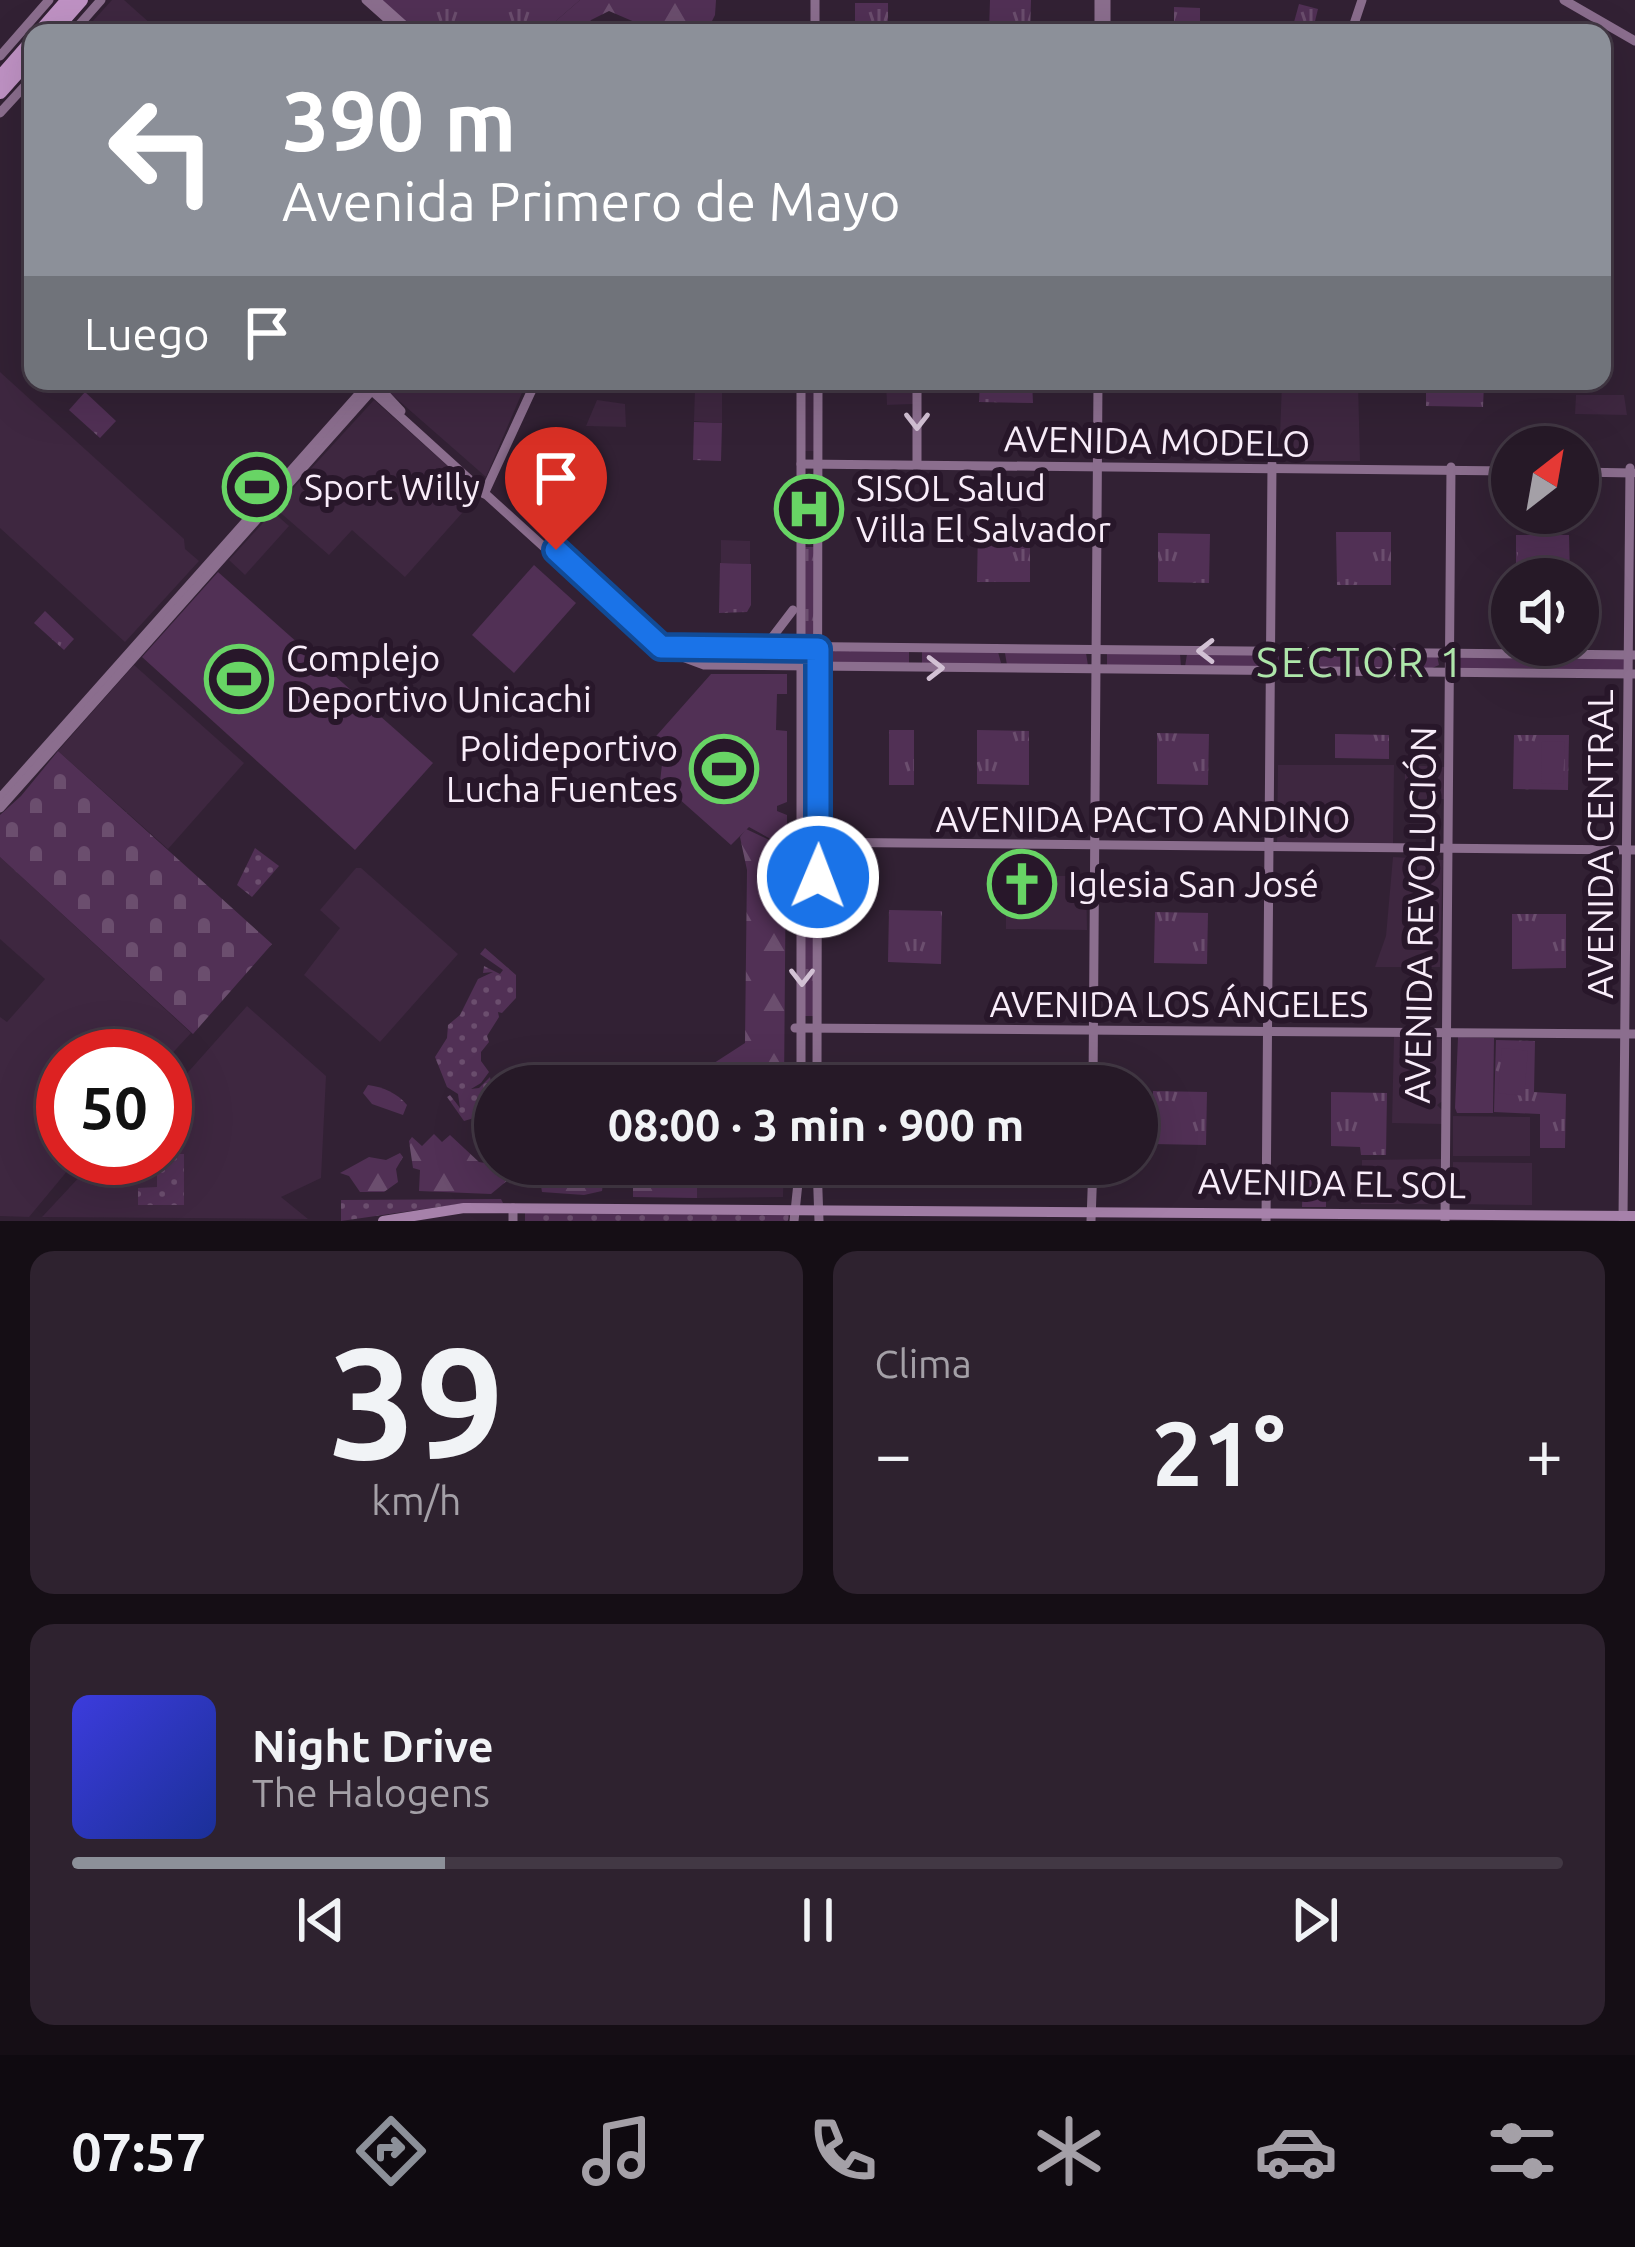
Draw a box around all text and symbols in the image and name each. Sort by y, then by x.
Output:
icon: left [84,72,240,228]
text: 390 m [282,73,516,167]
text: Avenida Primero de Mayo [282,171,901,231]
icon: arrive [234,300,300,366]
text: Luego [84,308,210,359]
one-way arrow [904,413,930,431]
street label: AVENIDA MODELO [1004,417,1310,464]
north arrow [1491,426,1599,534]
map controls [1491,426,1599,666]
pin [505,427,607,550]
icon: arrive [523,445,589,511]
sports icon: Sport Willy [222,452,292,522]
place label: Sport Willy [304,466,480,507]
place label: SISOL Salud Villa El Salvador [856,467,1111,549]
hospital icon: SISOL Salud Villa El Salvador [774,474,844,544]
button: sound [1491,558,1599,666]
place label: Complejo Deportivo Unicachi [286,637,592,719]
one-way arrow [1196,638,1214,664]
district label: SECTOR 1 [1256,638,1466,685]
sports icon: Complejo Deportivo Unicachi [204,644,274,714]
one-way arrow [926,654,945,680]
street label: AVENIDA CENTRAL [1579,689,1620,999]
street label: AVENIDA REVOLUCIÓN [1396,726,1443,1104]
place label: Polideportivo Lucha Fuentes [446,727,678,809]
sports icon: Polideportivo Lucha Fuentes [689,734,759,804]
street label: AVENIDA PACTO ANDINO [936,798,1350,839]
position arrow [755,814,881,940]
church icon: Iglesia San José [987,849,1057,919]
place label: Iglesia San José [1068,863,1319,904]
one-way arrow [789,969,815,987]
street label: AVENIDA LOS ÁNGELES [990,983,1368,1024]
speed limit sign: 50 [36,1029,192,1185]
text: 08:00 · 3 min · 900 m [608,1099,1024,1150]
street label: AVENIDA EL SOL [1198,1160,1466,1205]
text: 39 [328,1314,504,1488]
text: Clima [875,1342,972,1385]
text: 21° [1152,1402,1285,1503]
text: − [875,1416,912,1490]
text: + [1526,1416,1563,1490]
text: km/h [371,1479,461,1522]
text: Night Drive [252,1720,494,1771]
text: The Halogens [252,1771,490,1814]
icon: previous [288,1887,354,1953]
icon: pause [785,1887,851,1953]
icon: next [1282,1887,1348,1953]
icon: directions [349,2109,433,2193]
icon: music [575,2109,659,2193]
icon: phone [801,2109,885,2193]
icon: climate [1027,2109,1111,2193]
icon: car [1254,2109,1338,2193]
icon: filters [1480,2109,1564,2193]
text: 07:57 [71,2121,206,2181]

